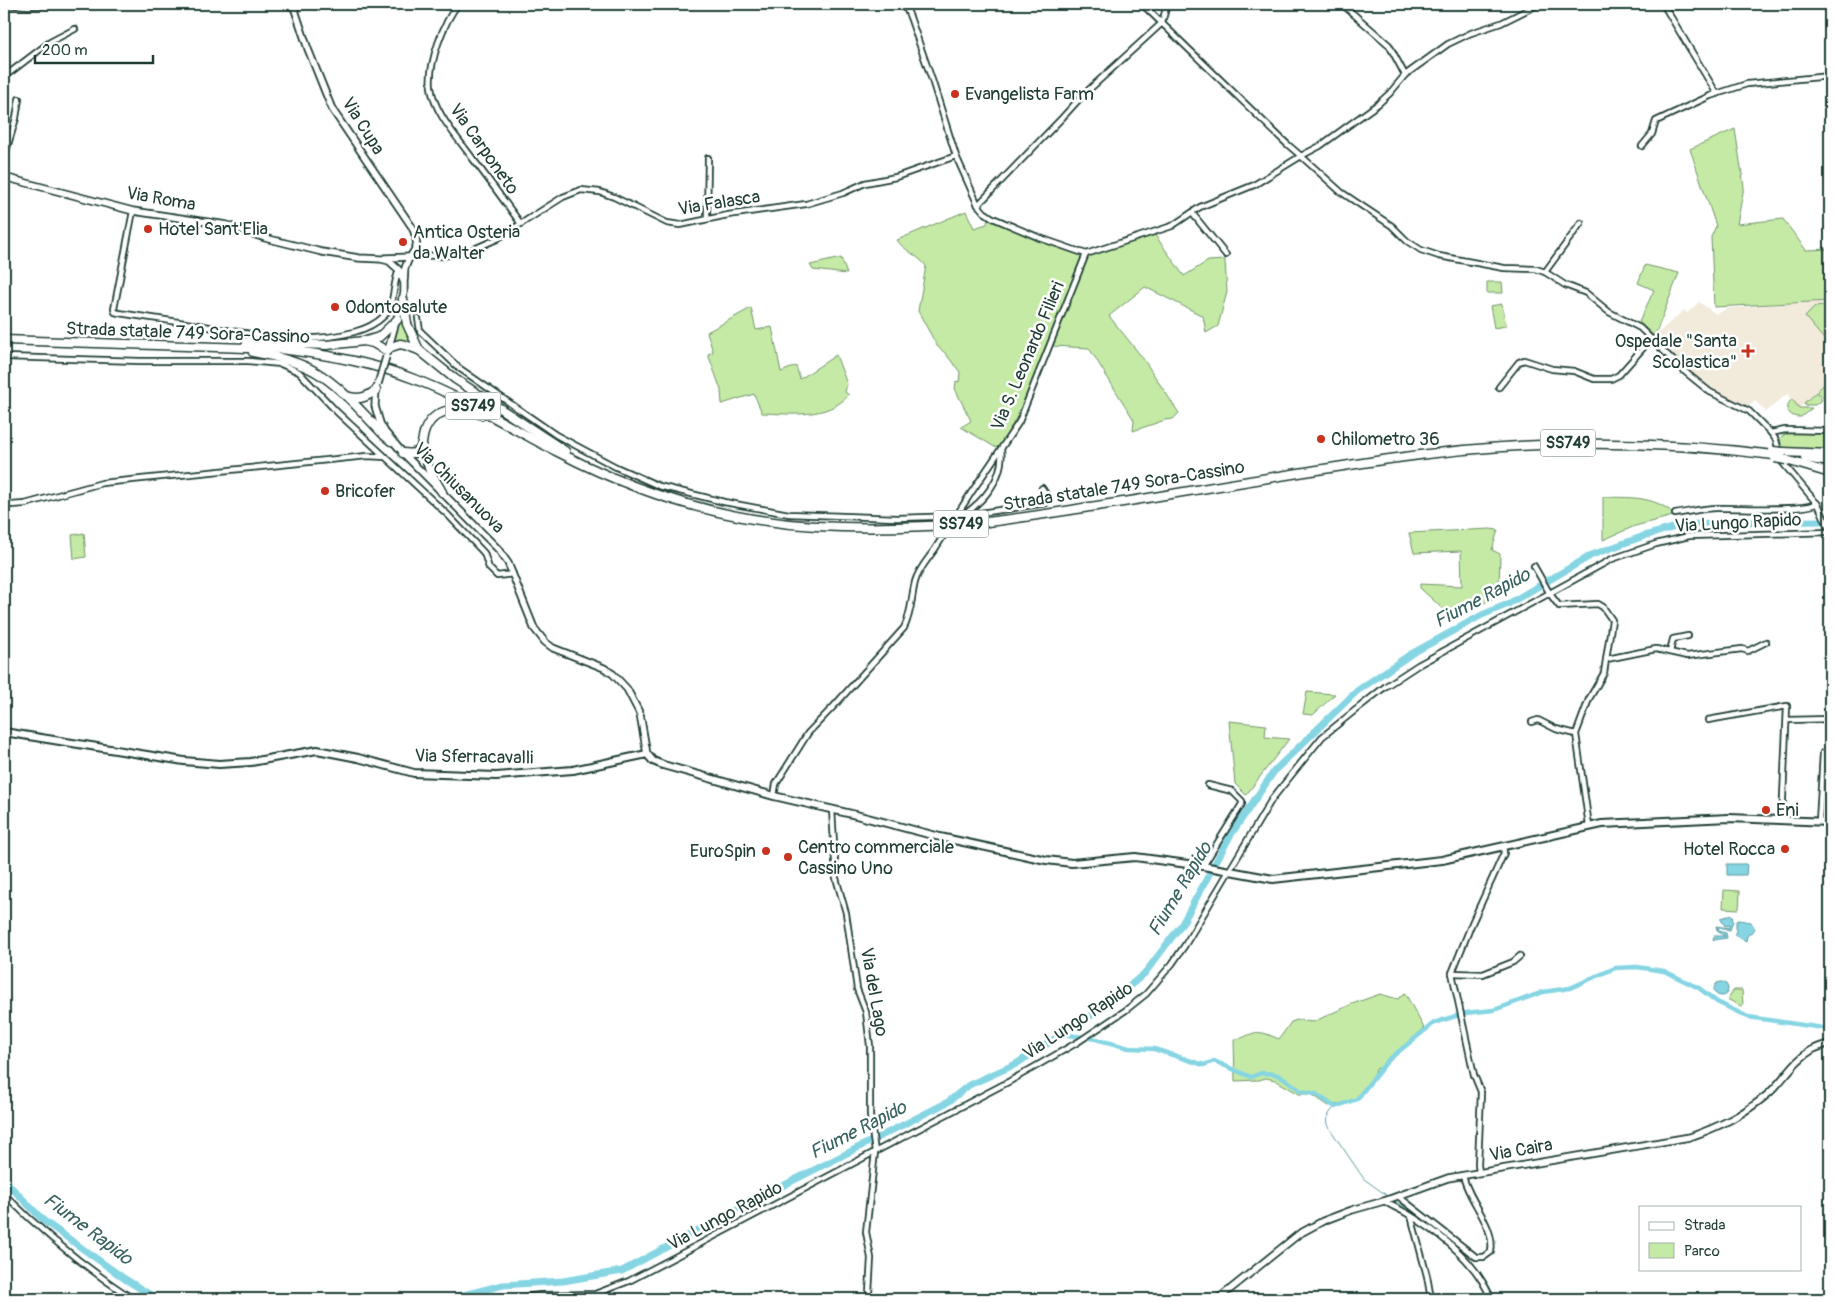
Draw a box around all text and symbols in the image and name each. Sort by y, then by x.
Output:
scale bar [35,32,152,64]
text: 200 m [42,41,87,60]
place label: Evangelista Farm [965,83,1094,106]
marker: Evangelista Farm [949,88,961,100]
street label: Via Cupa [336,93,390,159]
street label: Via Carponeto [444,99,524,199]
street label: Via Roma [124,182,198,216]
street label: Via Falasca [676,185,762,221]
place label: Hotel Sant'Elia [158,218,268,241]
place label: Antica Osteria da Walter [413,221,520,265]
marker: Hotel Sant'Elia [142,223,154,235]
marker: Antica Osteria da Walter [397,236,409,248]
street label: Via S. Leonardo Filieri [986,278,1070,434]
place label: Odontosalute [345,296,447,319]
marker: Odontosalute [329,301,341,313]
street label: Strada statale 749 Sora-Cassino [66,317,311,349]
place label: Ospedale "Santa Scolastica" [1615,330,1737,374]
marker: Ospedale "Santa Scolastica" [1741,344,1755,358]
road number: SS749 [446,392,500,420]
place label: Chilometro 36 [1331,428,1440,451]
road number: SS749 [1540,429,1596,456]
marker: Chilometro 36 [1315,433,1327,445]
street label: Via Chiusanuova [409,438,509,538]
street label: Strada statale 749 Sora-Cassino [1002,456,1247,516]
place label: Bricofer [335,480,396,503]
marker: Bricofer [319,485,331,497]
street label: Via Lungo Rapido [1674,508,1802,538]
road number: SS749 [934,510,988,538]
water label: Fiume Rapido [1430,562,1536,633]
street label: Via Sferracavalli [414,744,534,770]
place label: Eni [1776,799,1799,822]
marker: Eni [1760,804,1772,816]
place label: Centro commerciale Cassino Uno [798,836,954,880]
water label: Fiume Rapido [1143,836,1218,940]
place label: Hotel Rocca [1683,838,1775,861]
place label: EuroSpin [690,840,756,863]
marker: Hotel Rocca [1779,843,1791,855]
marker: EuroSpin [760,845,772,857]
marker: Centro commerciale Cassino Uno [782,851,794,863]
street label: Via del Lago [855,946,893,1038]
street label: Via Lungo Rapido [1019,977,1138,1065]
water label: Fiume Rapido [806,1095,912,1165]
street label: Via Caira [1488,1133,1554,1167]
street label: Via Lungo Rapido [664,1176,787,1256]
water label: Fiume Rapido [39,1188,139,1271]
legend [1639,1206,1802,1270]
text: Strada [1684,1216,1725,1235]
text: Parco [1684,1242,1720,1261]

